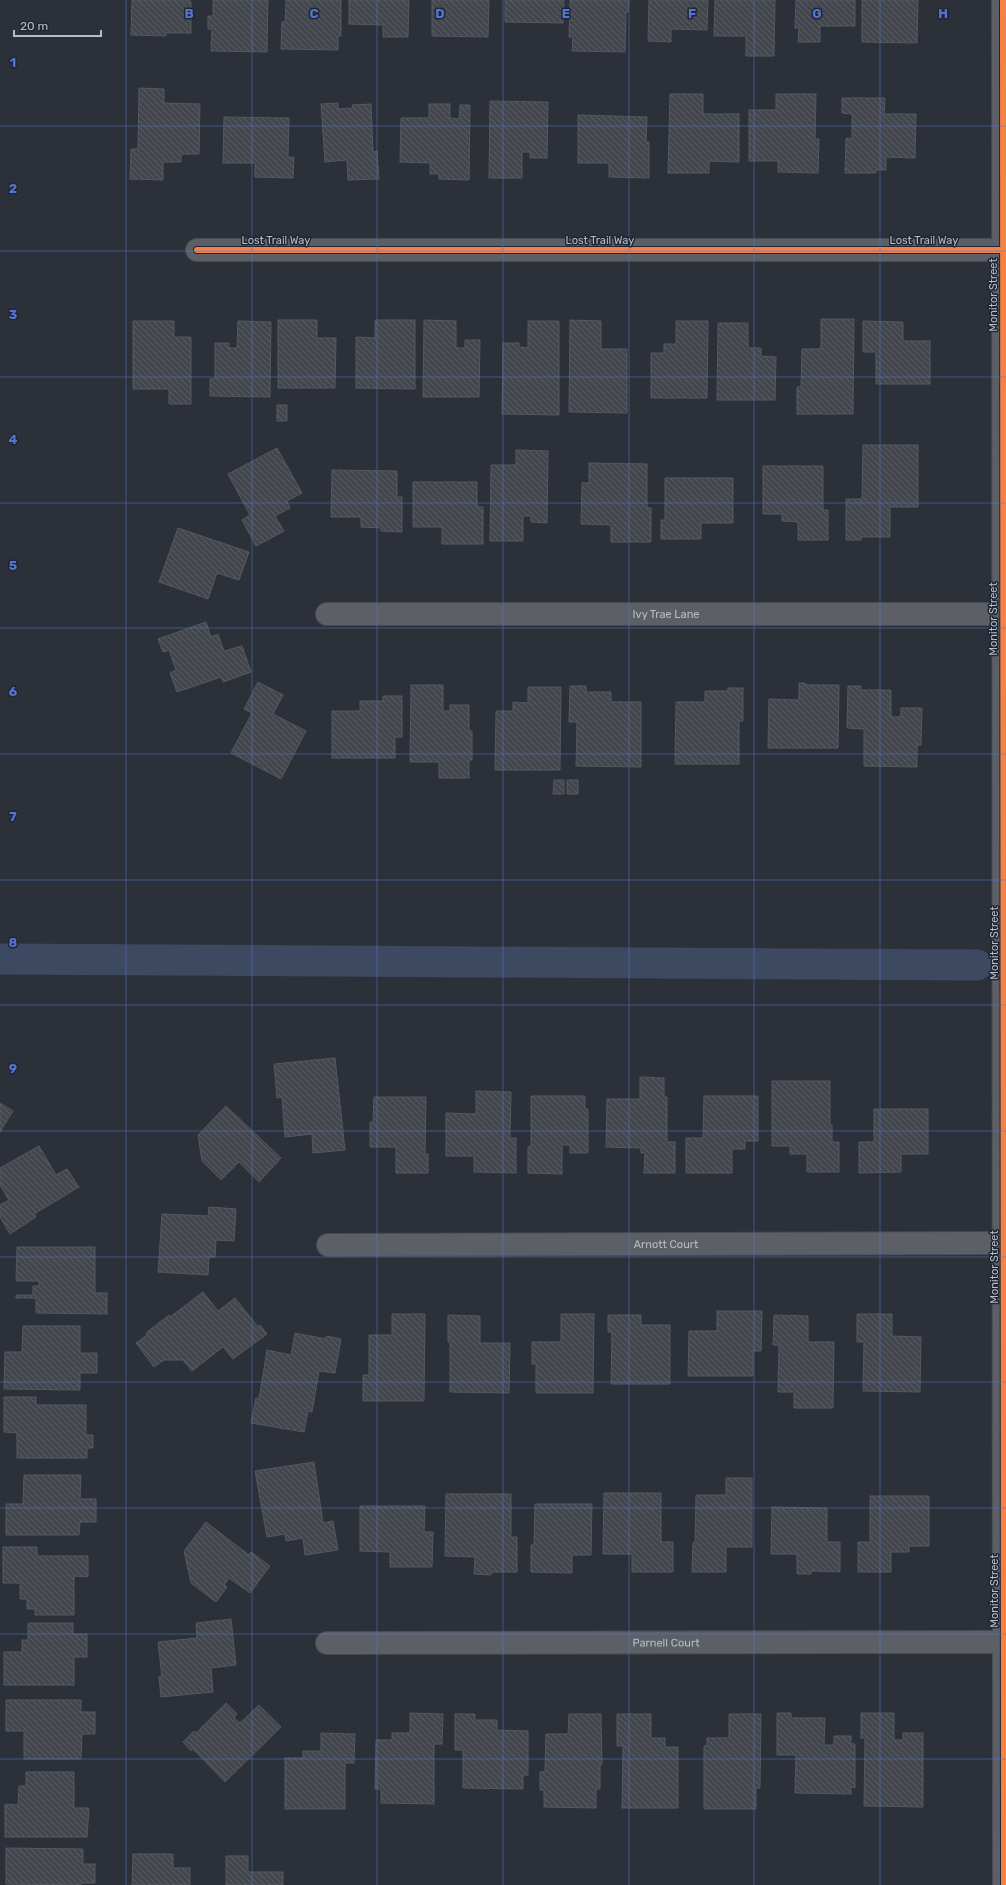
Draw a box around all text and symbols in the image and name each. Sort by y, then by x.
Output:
text: B [184,6,194,21]
text: C [309,6,319,21]
text: D [435,6,445,21]
text: E [562,6,570,21]
text: F [688,6,696,21]
text: G [812,6,822,21]
text: H [938,6,948,21]
scale bar [14,12,101,38]
text: 20 m [20,19,48,33]
text: 1 [10,55,16,70]
text: 2 [9,181,17,196]
street label: Lost Trail Way [242,234,310,247]
street label: Lost Trail Way [566,234,634,247]
street label: Lost Trail Way [890,234,958,247]
street label: Monitor Street [987,258,1000,332]
text: 3 [9,307,18,322]
text: 4 [9,432,18,447]
text: 5 [9,558,17,573]
street label: Monitor Street [987,582,1000,656]
street label: Ivy Trae Lane [633,608,699,621]
text: 6 [9,684,18,699]
text: 7 [9,809,17,824]
street label: Monitor Street [988,906,1001,980]
text: 8 [9,935,18,950]
text: 9 [9,1061,17,1076]
street label: Monitor Street [988,1230,1001,1304]
street label: Arnott Court [634,1237,699,1251]
street label: Monitor Street [988,1554,1001,1628]
street label: Parnell Court [633,1636,700,1649]

